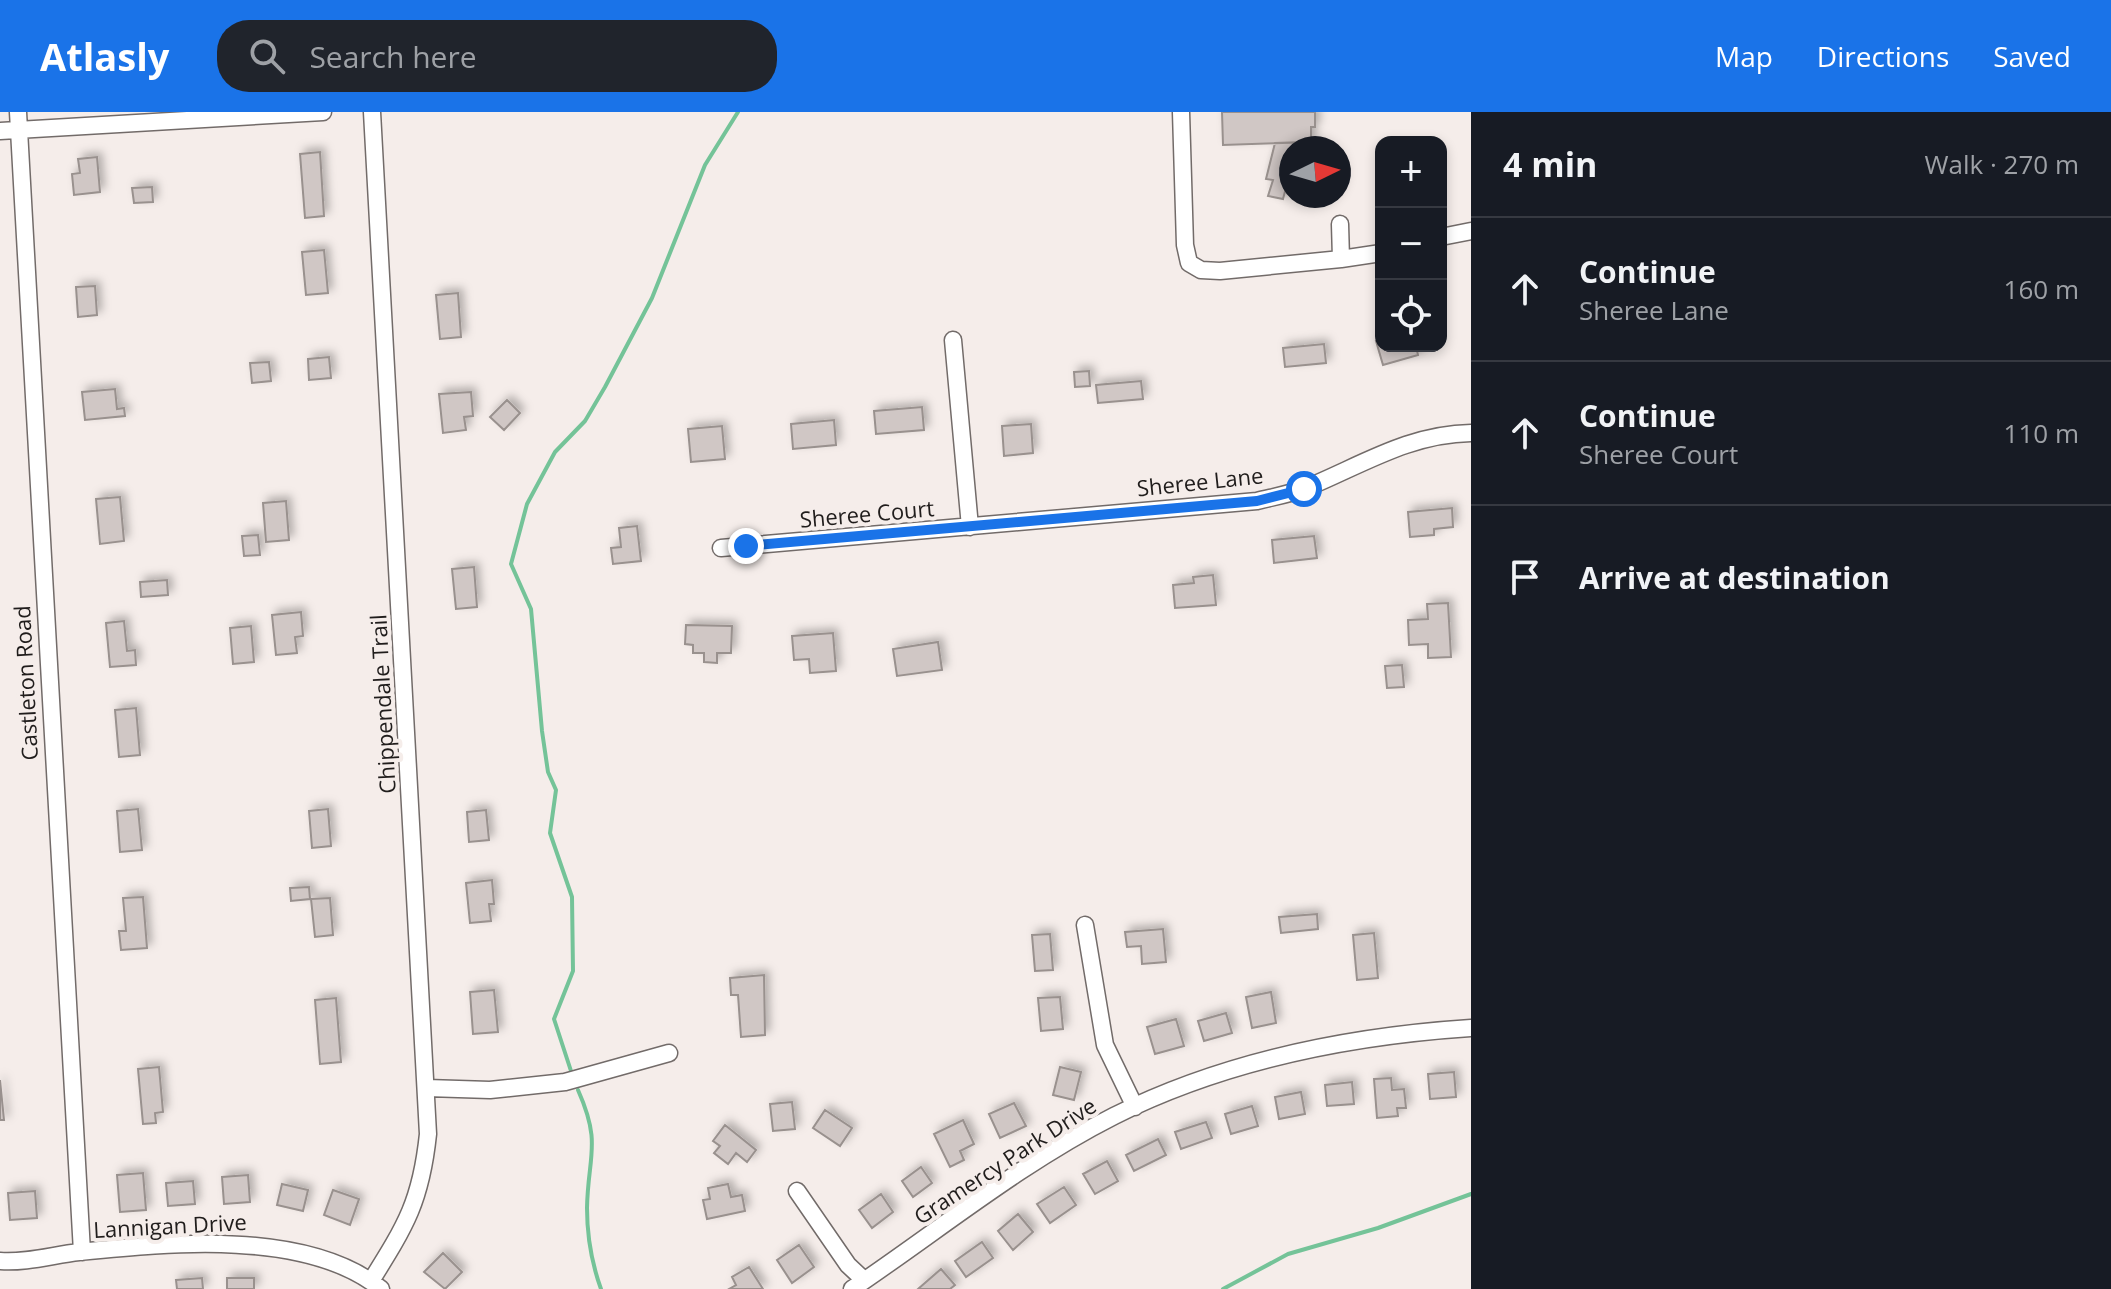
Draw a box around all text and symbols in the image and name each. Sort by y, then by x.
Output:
search box [217,20,777,92]
text: Atlasly [40,30,169,82]
icon: search [245,34,289,78]
text: Search here [309,36,477,77]
text: Map [1715,37,1773,75]
text: Directions [1817,37,1949,75]
text: Saved [1993,37,2071,75]
north arrow [1279,136,1351,208]
map controls [1375,136,1447,352]
button: + [1375,136,1447,208]
text: 4 min [1503,141,1597,187]
text: Walk · 270 m [1925,146,2079,182]
button: − [1375,208,1447,280]
text: Continue [1579,251,1716,292]
icon: ahead [1503,267,1547,311]
text: 160 m [2004,271,2079,307]
button: locate [1375,280,1447,352]
text: Sheree Lane [1579,292,1729,328]
text: Continue [1579,395,1716,436]
icon: ahead [1503,411,1547,455]
text: 110 m [2004,415,2079,451]
text: Sheree Court [1579,436,1738,472]
street label: Sheree Lane [1135,459,1265,503]
route start [1286,471,1322,507]
street label: Sheree Court [798,492,935,534]
route end [728,528,764,564]
icon: arrive [1503,555,1547,599]
text: Arrive at destination [1579,557,1890,598]
street label: Castleton Road [6,605,44,761]
street label: Chippendale Trail [362,614,402,794]
street label: Gramercy Park Drive [907,1090,1101,1230]
street label: Lannigan Drive [93,1206,247,1244]

